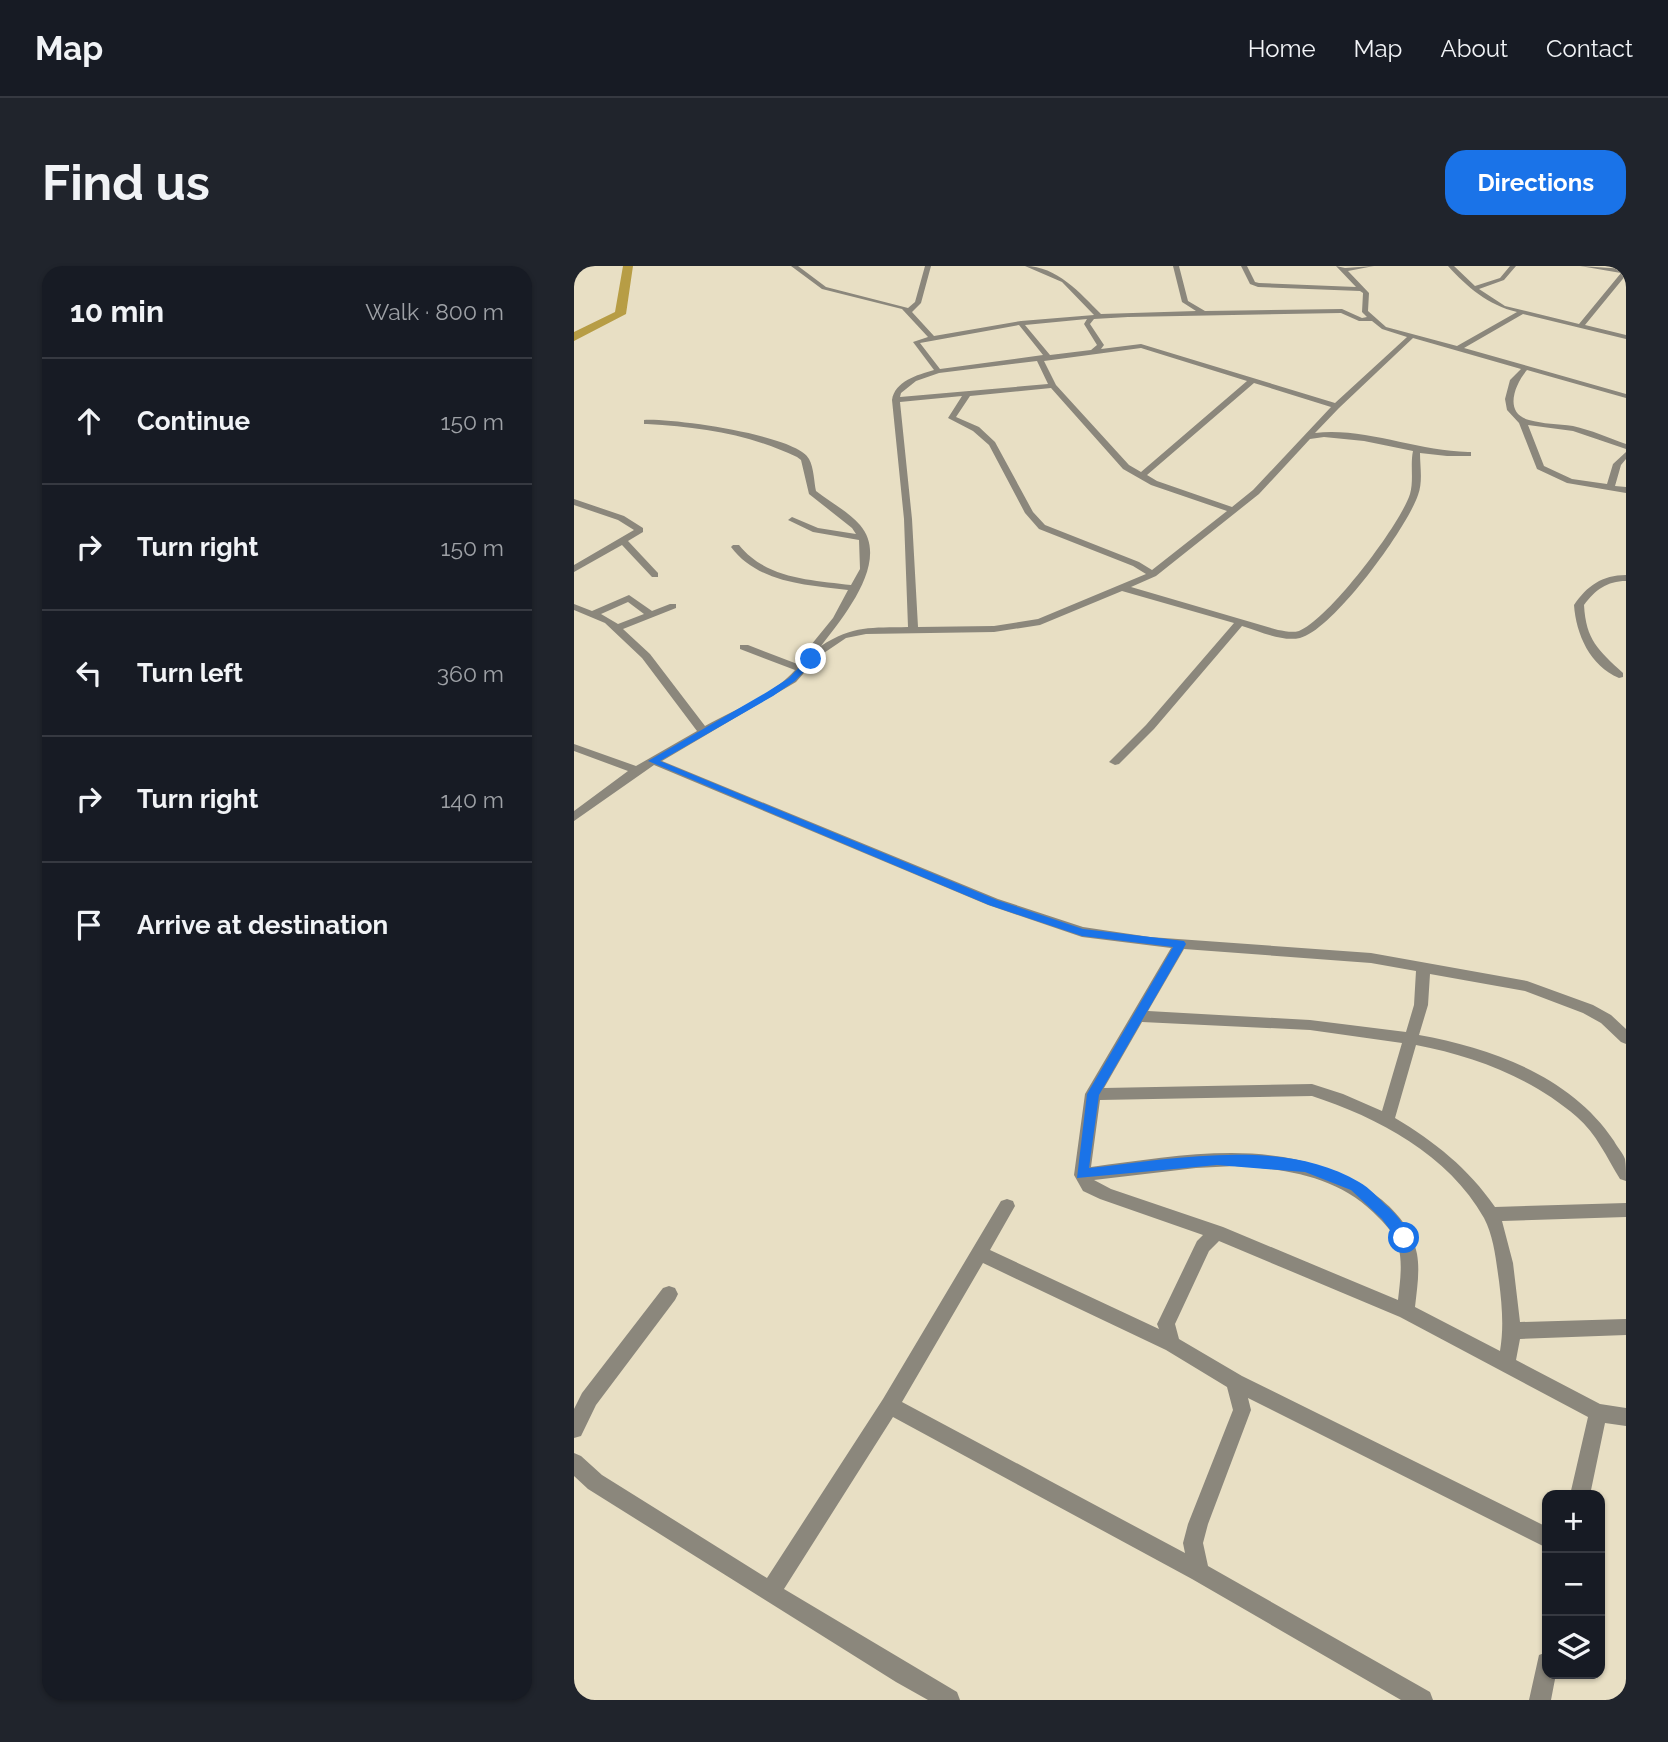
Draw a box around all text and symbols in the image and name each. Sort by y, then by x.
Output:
text: Map [35,29,103,68]
text: Home [1248,34,1316,63]
text: Map [1354,34,1402,63]
text: About [1440,34,1508,63]
text: Contact [1546,34,1633,63]
button: Directions [1445,150,1626,215]
text: Find us [42,154,210,211]
text: 10 min [70,294,164,329]
text: Walk · 800 m [365,298,504,325]
icon: ahead [70,402,108,440]
text: Continue [137,406,250,436]
text: 150 m [441,408,504,435]
icon: right [70,528,108,566]
text: Turn right [137,532,258,562]
text: 150 m [441,534,504,561]
route end [795,643,826,674]
icon: left [70,654,108,692]
text: Turn left [137,658,243,688]
text: 360 m [437,660,504,687]
icon: right [70,780,108,818]
text: Turn right [137,784,258,814]
text: 140 m [441,786,504,813]
icon: arrive [70,906,108,944]
text: Arrive at destination [137,910,388,940]
route start [1388,1222,1419,1253]
map controls [1542,1490,1605,1679]
button: + [1542,1490,1605,1553]
button: − [1542,1553,1605,1616]
button: layers [1542,1616,1605,1679]

